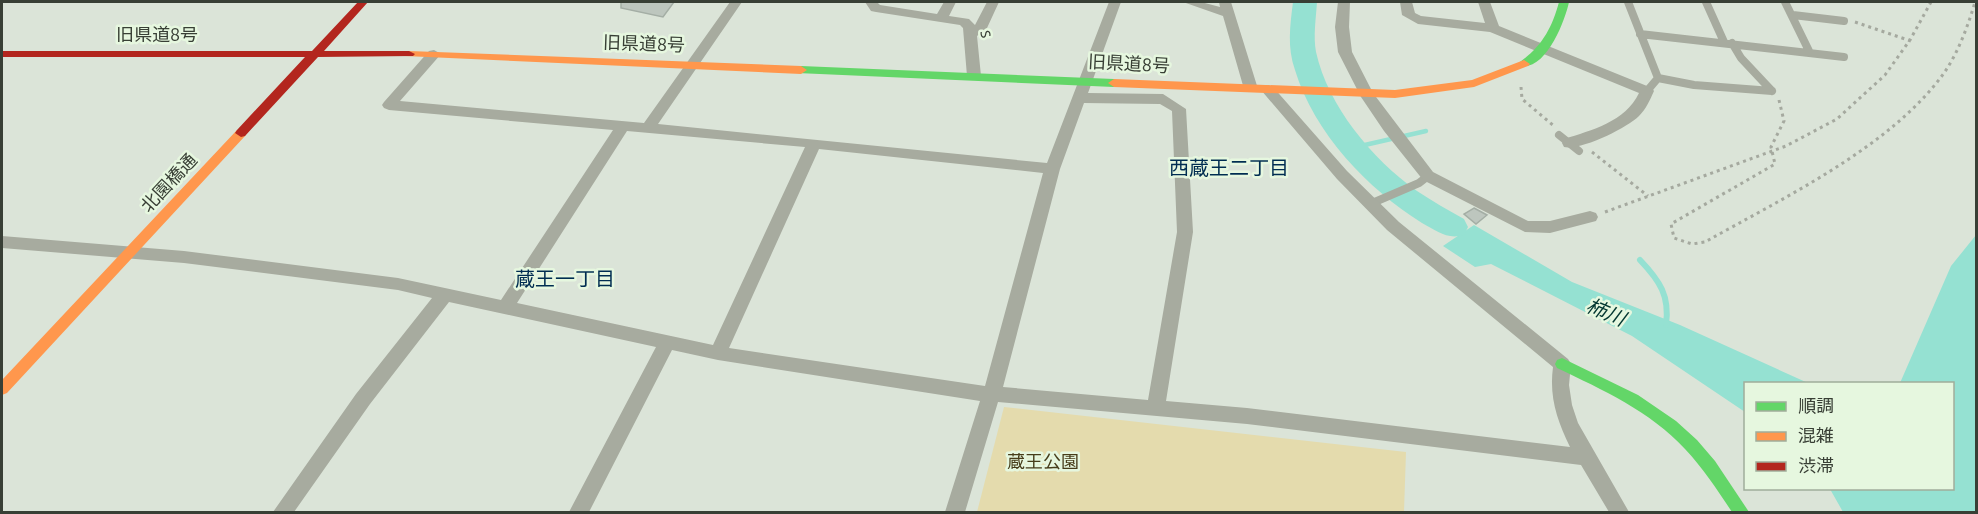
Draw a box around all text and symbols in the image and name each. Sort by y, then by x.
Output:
street label: 旧県道8号 [116,24,198,44]
street label: s [977,28,999,40]
street label: 旧県道8号 [603,32,685,54]
street label: 旧県道8号 [1088,51,1171,75]
street label: 北園橋通 [136,149,200,215]
district label: 西蔵王二丁目 [1169,156,1289,179]
district label: 蔵王一丁目 [515,267,615,290]
water label: 柿川 [1583,293,1631,331]
legend [1744,382,1954,490]
text: 順調 [1798,395,1834,415]
text: 混雑 [1798,425,1834,445]
park label: 蔵王公園 [1007,451,1079,471]
text: 渋滞 [1798,455,1834,475]

